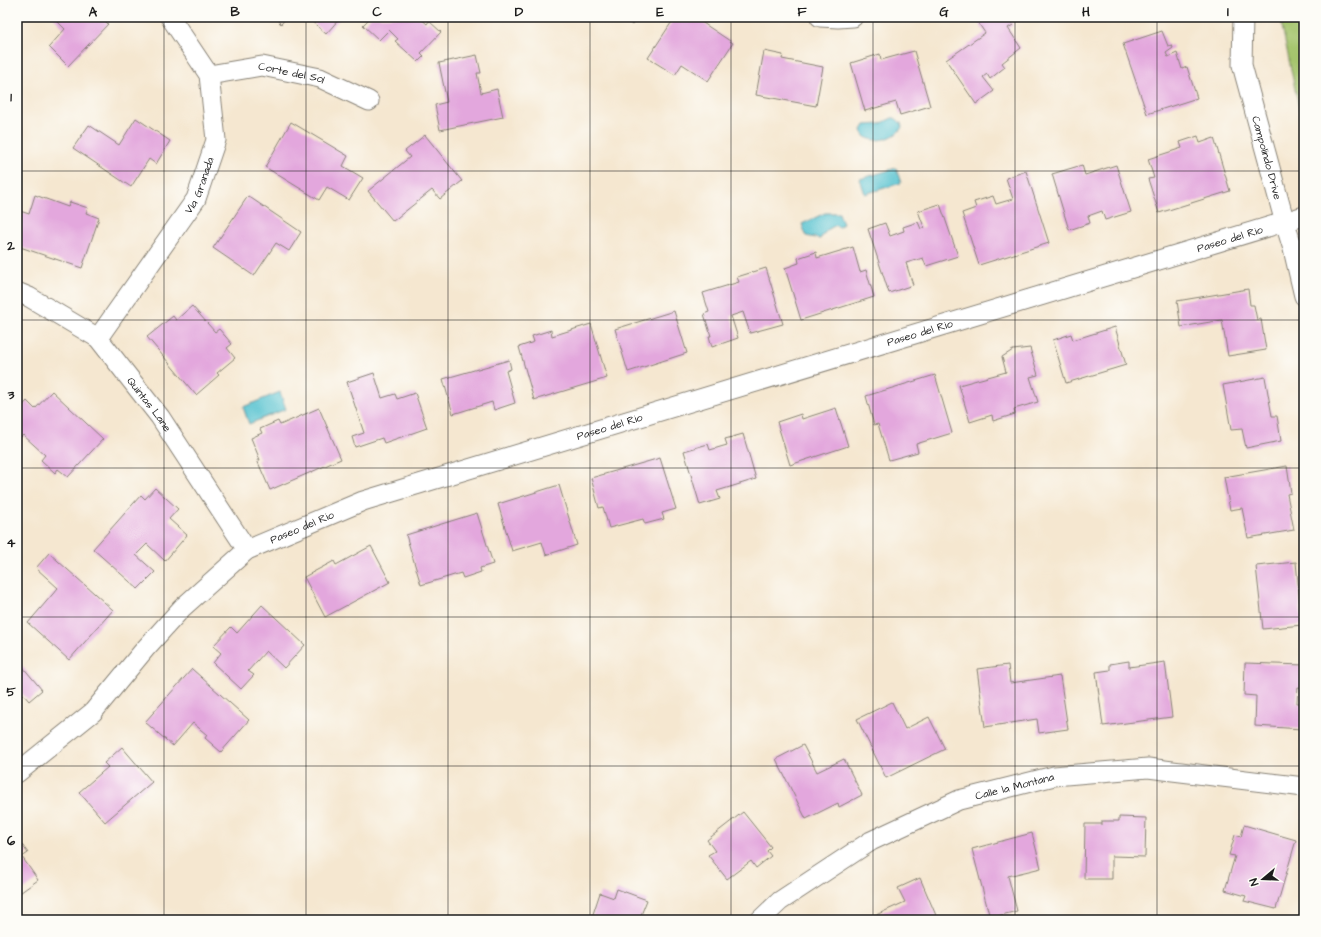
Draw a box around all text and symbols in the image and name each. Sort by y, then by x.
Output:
text: A [89,3,98,21]
text: B [230,3,240,21]
text: C [372,3,382,21]
text: D [515,3,524,21]
text: E [656,3,664,21]
text: F [797,3,807,21]
text: G [939,3,949,21]
text: H [1082,3,1090,21]
text: I [1227,3,1229,21]
street label: Corte del Sol [257,58,328,87]
text: 1 [10,88,12,106]
street label: Campolindo Drive [1248,114,1285,201]
street label: Via Granada [181,155,218,217]
street label: Paseo del Rio [1195,222,1265,256]
text: 2 [6,237,15,255]
street label: Paseo del Rio [885,316,955,350]
street label: Quintas Lane [123,374,175,435]
text: 3 [7,386,15,404]
street label: Paseo del Rio [575,410,645,444]
street label: Paseo del Rio [268,507,337,547]
text: 4 [7,534,16,552]
text: 5 [6,683,16,701]
street label: Calle la Montana [974,769,1056,804]
text: 6 [7,832,16,850]
north arrow [1243,859,1283,899]
text: N [1246,876,1262,888]

